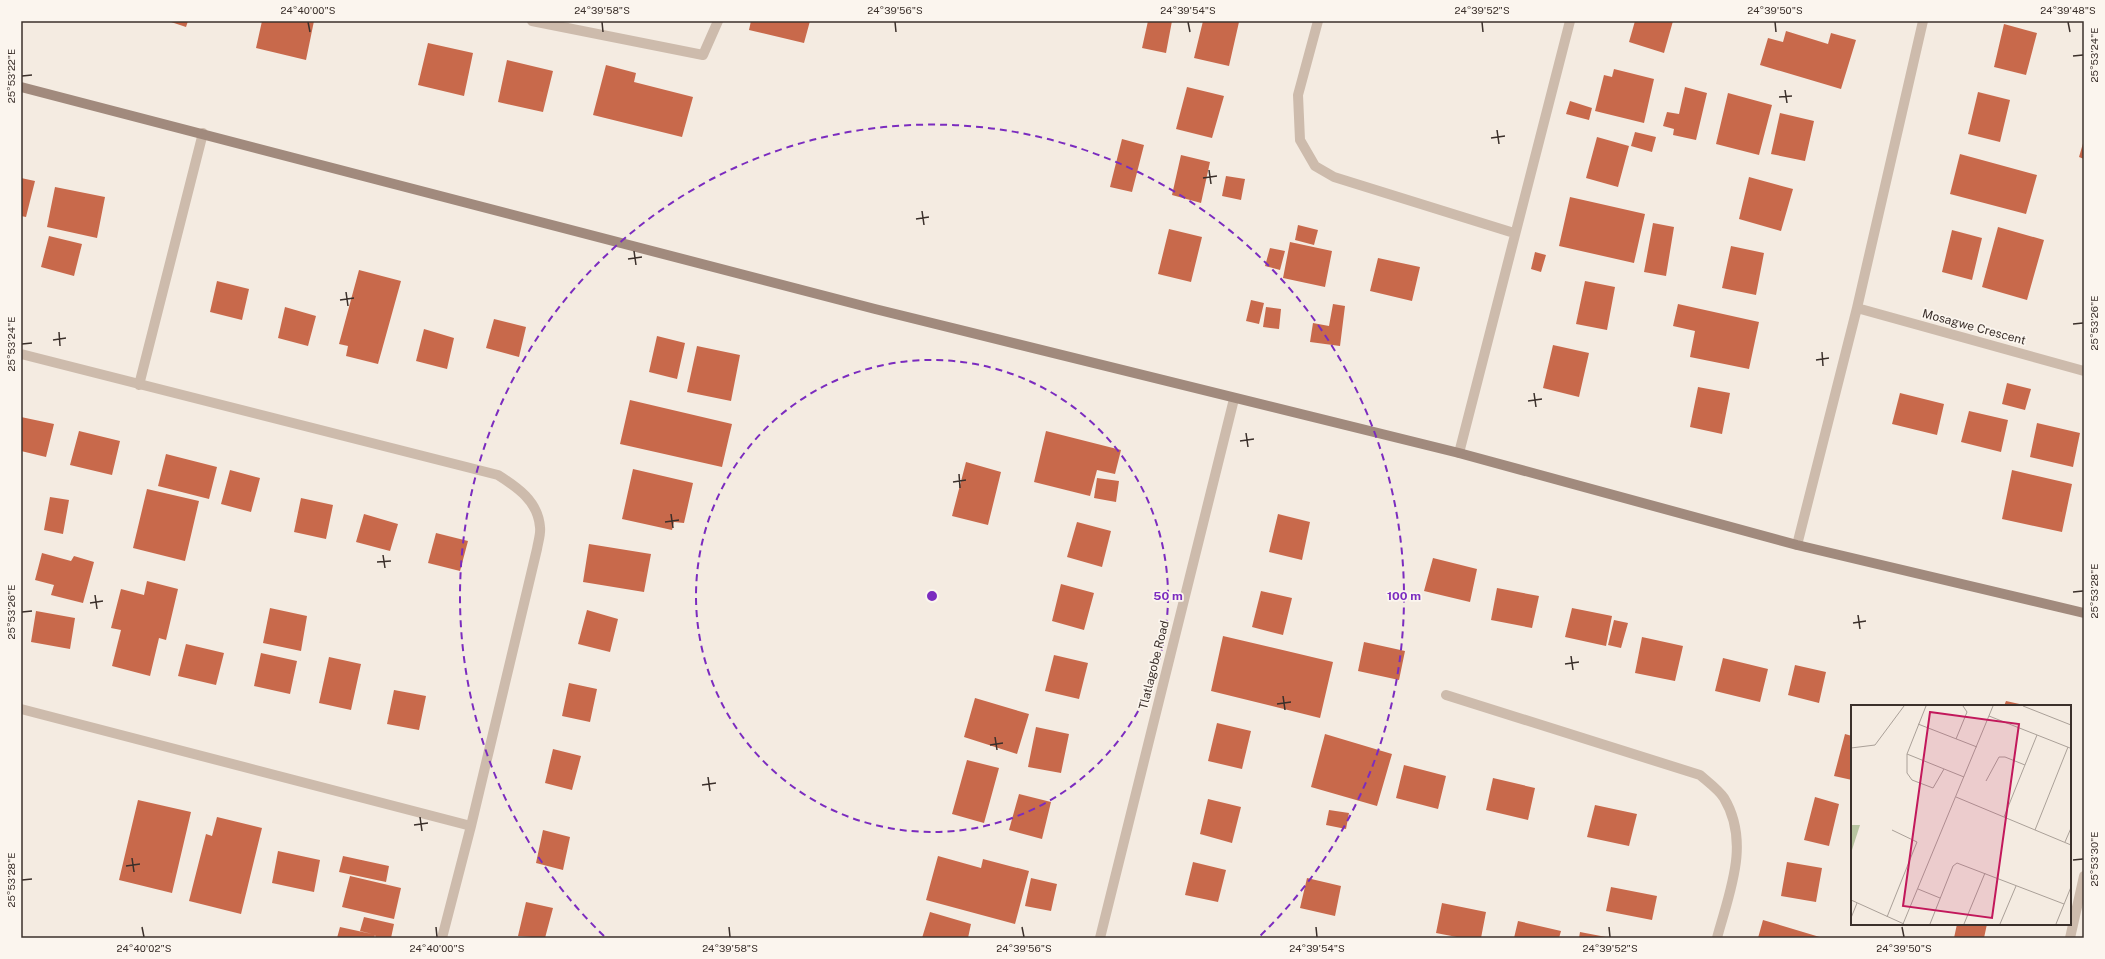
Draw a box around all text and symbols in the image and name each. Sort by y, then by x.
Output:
text: 24°40'00"S [281,4,336,16]
text: 24°39'58"S [574,4,630,16]
text: 24°39'56"S [867,4,923,16]
text: 24°39'54"S [1160,4,1216,16]
text: 24°39'52"S [1454,4,1510,16]
text: 24°39'50"S [1747,4,1803,16]
text: 24°39'48"S [2040,4,2096,16]
text: 25°53'24"E [2088,28,2100,82]
text: 25°53'22"E [5,49,17,103]
text: 25°53'26"E [2088,296,2100,350]
street label: Mosagwe Crescent [1921,306,2028,348]
text: 25°53'24"E [5,317,17,371]
text: 25°53'28"E [2088,563,2100,619]
text: 25°53'26"E [5,585,17,639]
centre of rings [925,589,939,603]
text: 50 m [1153,589,1183,603]
text: 100 m [1387,589,1421,603]
street label: Tlatlagobe Road [1136,619,1172,711]
inset map [1851,705,2071,925]
text: 25°53'30"E [2088,832,2100,887]
text: 25°53'28"E [5,852,17,908]
text: 24°40'02"S [117,942,172,954]
text: 24°40'00"S [410,942,465,954]
text: 24°39'58"S [702,942,758,954]
text: 24°39'56"S [996,942,1052,954]
text: 24°39'54"S [1289,942,1345,954]
text: 24°39'52"S [1582,942,1638,954]
text: 24°39'50"S [1876,942,1932,954]

